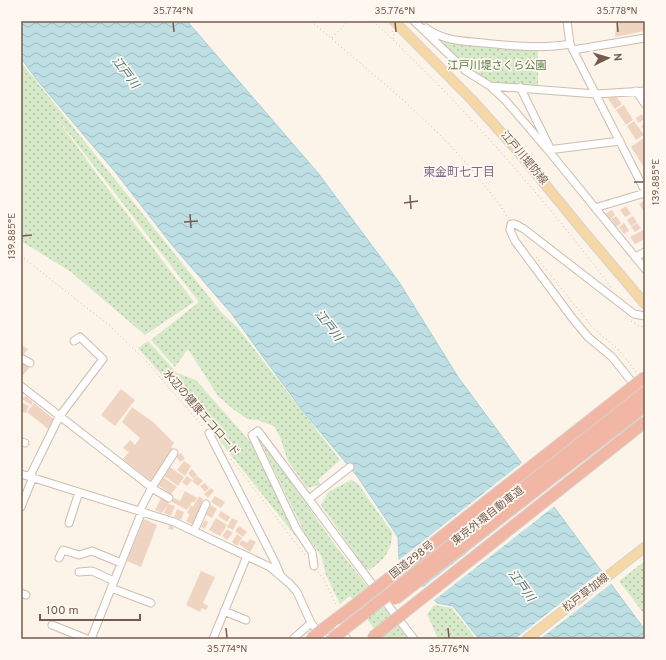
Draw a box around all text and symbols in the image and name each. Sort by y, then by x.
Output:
text: 35.774°N [153,5,193,18]
text: 35.776°N [375,5,415,18]
text: 35.778°N [596,5,638,18]
north arrow [588,38,628,78]
text: N [610,53,624,62]
water label: 江戸川 [108,54,143,94]
park label: 江戸川堤さくら公園 [448,59,547,73]
street label: 江戸川堤防線 [497,128,551,188]
text: 139.885°E [650,159,663,205]
district label: 東金町七丁目 [423,165,495,181]
text: 139.885°E [6,213,19,259]
water label: 江戸川 [311,307,347,347]
street label: 水辺の健康エコロード [160,367,242,459]
street label: 東京外環自動車道 [449,483,527,549]
street label: 国道298号 [387,538,437,582]
water label: 江戸川 [504,567,539,607]
street label: 松戸草加線 [560,571,612,615]
scale bar [40,596,140,622]
text: 100 m [46,603,79,619]
text: 35.774°N [207,643,247,656]
text: 35.776°N [429,643,469,656]

